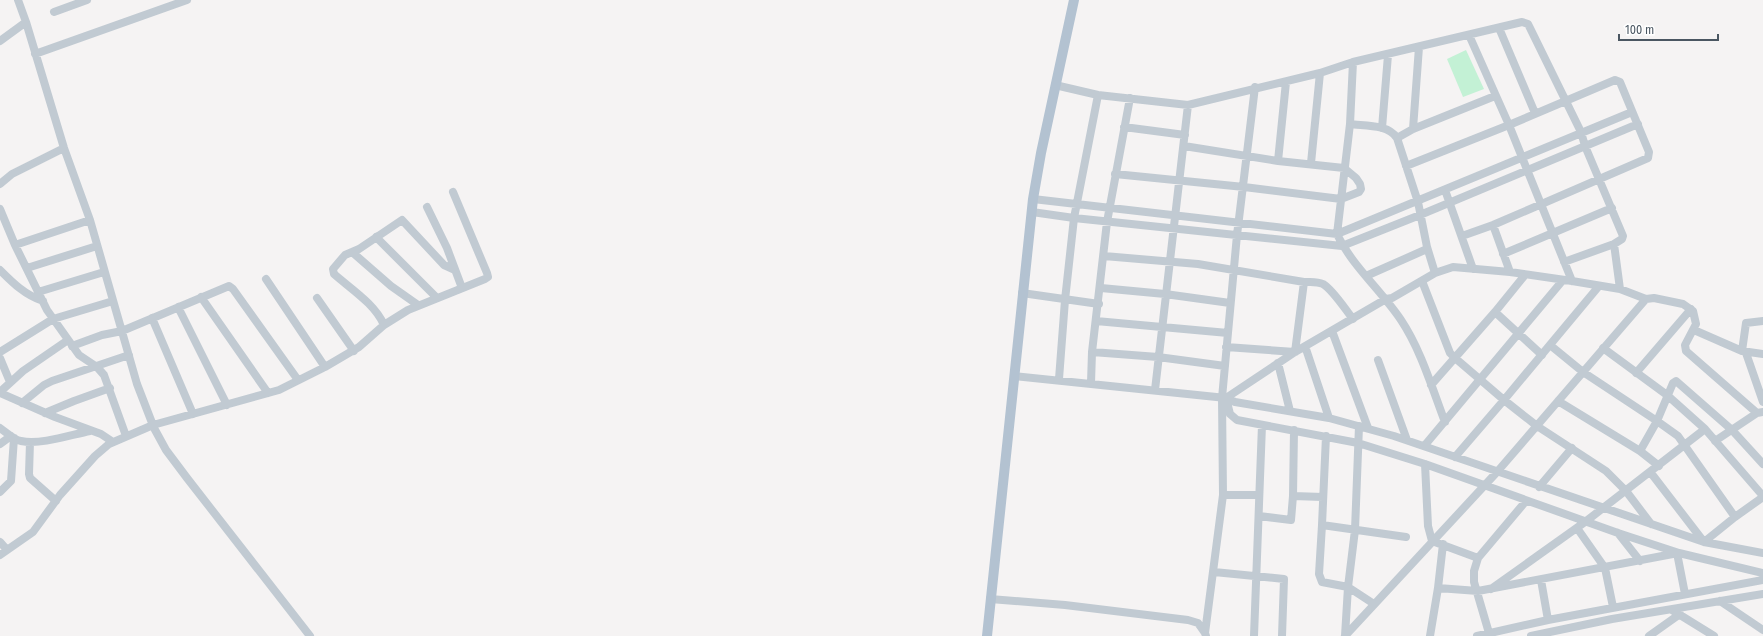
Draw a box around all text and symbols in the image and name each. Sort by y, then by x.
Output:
scale bar [1619,16,1718,42]
text: 100 m [1625,23,1654,37]

